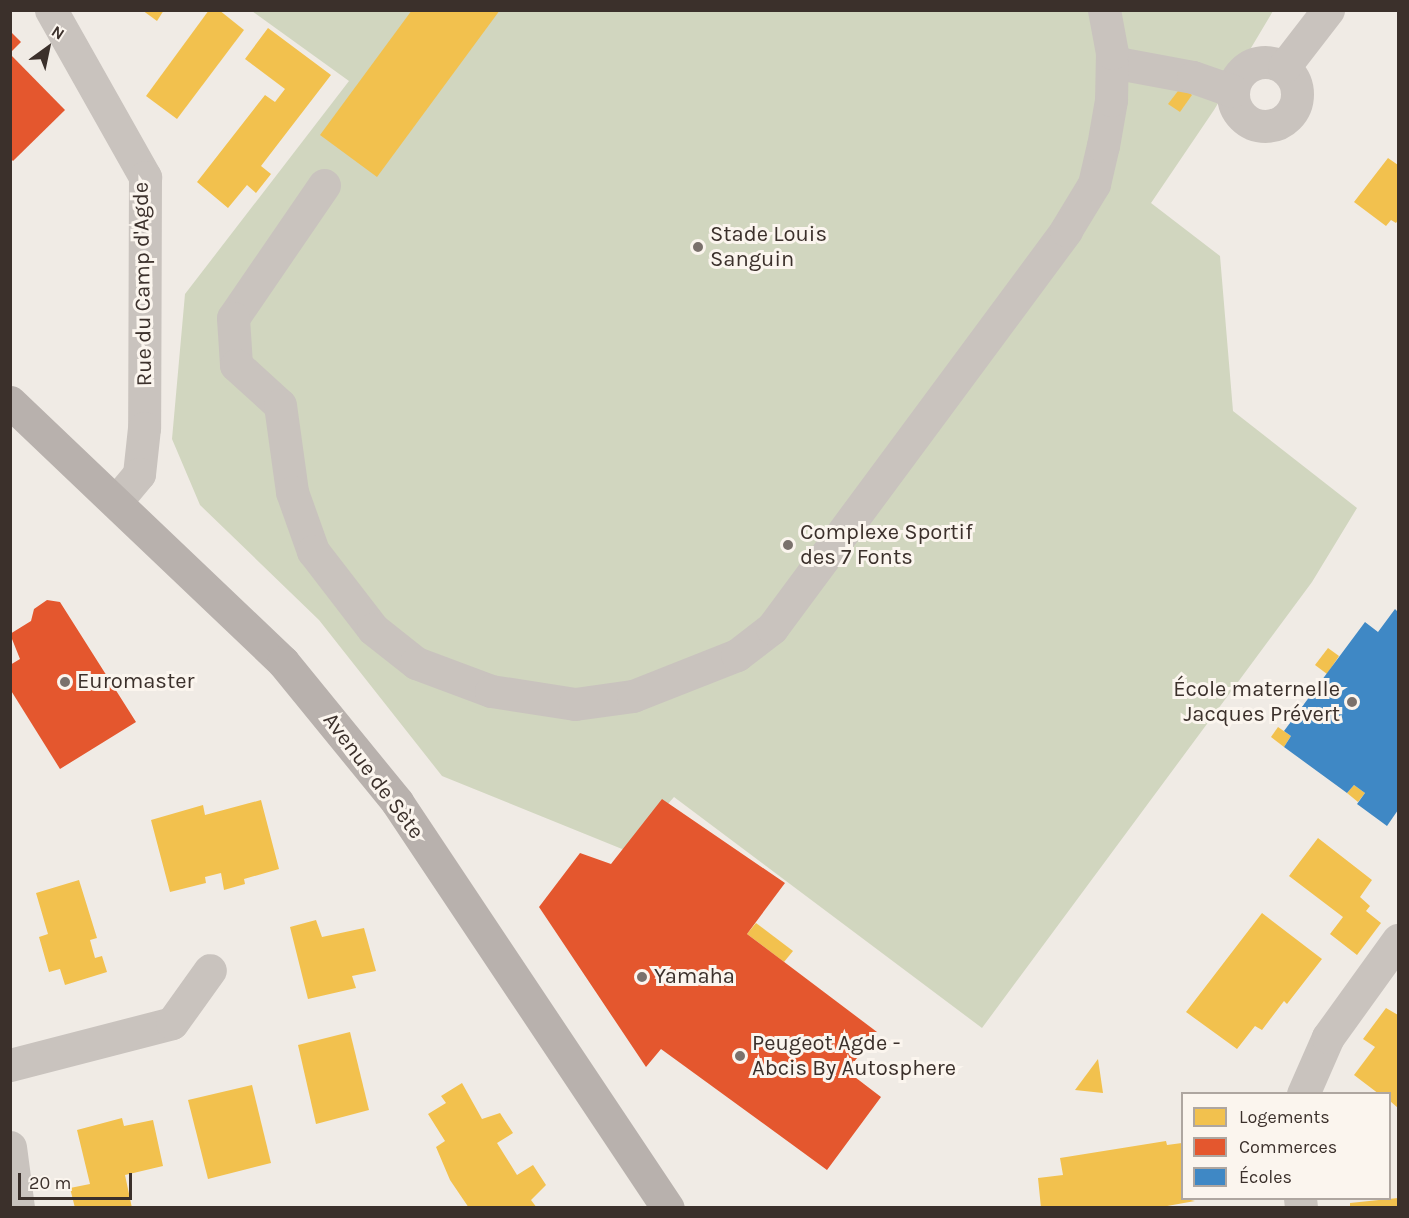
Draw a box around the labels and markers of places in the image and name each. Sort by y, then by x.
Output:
place label: Stade Louis Sanguin [710,221,827,272]
marker: Stade Louis Sanguin [691,240,705,254]
place label: Complexe Sportif des 7 Fonts [800,519,973,570]
marker: Complexe Sportif des 7 Fonts [781,538,795,552]
place label: Euromaster [77,669,194,695]
marker: Euromaster [58,675,72,689]
place label: École maternelle Jacques Prévert [1173,676,1340,728]
marker: École maternelle Jacques Prévert [1345,695,1359,709]
place label: Yamaha [654,964,735,990]
marker: Yamaha [635,970,649,984]
place label: Peugeot Agde - Abcis By Autosphere [752,1030,956,1082]
marker: Peugeot Agde - Abcis By Autosphere [733,1049,747,1063]

